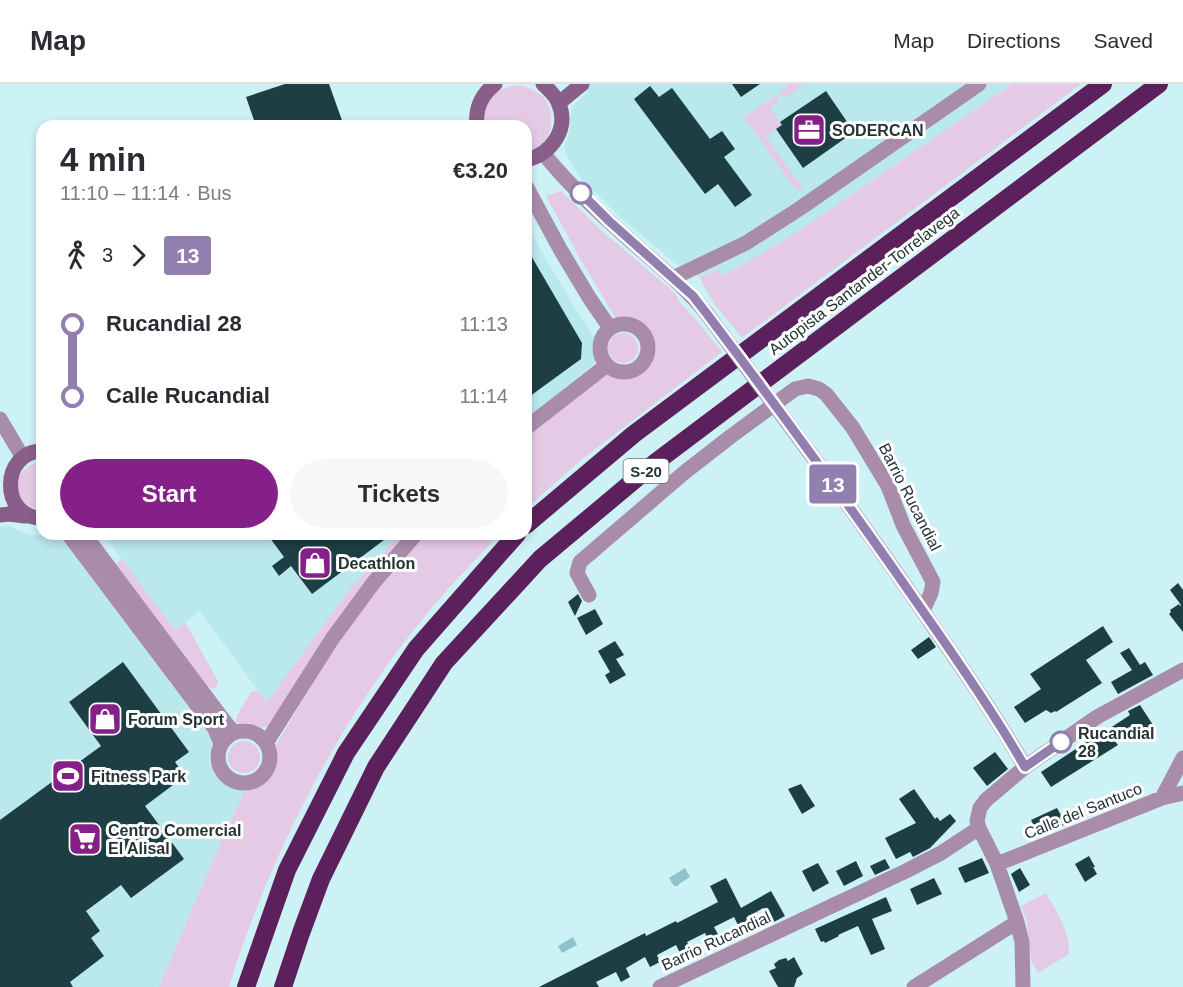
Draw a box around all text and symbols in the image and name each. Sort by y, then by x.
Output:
text: Map [30,25,86,56]
text: Map [893,29,934,52]
text: Directions [967,29,1060,52]
text: Saved [1093,29,1153,52]
office icon: SODERCAN [791,112,827,148]
place label: SODERCAN [832,122,924,139]
text: 4 min [60,141,146,178]
text: €3.20 [453,158,508,183]
text: 11:10 – 11:14 · Bus [60,182,232,204]
unlabelled marker [570,182,592,204]
street label: Autopista Santander-Torrelavega [765,204,963,358]
icon: walk [60,239,93,272]
icon: forward [122,239,155,272]
text: 3 [102,244,113,266]
text: 13 [176,244,199,267]
text: Rucandial 28 [106,311,242,336]
text: 11:13 [459,313,508,335]
text: Calle Rucandial [106,383,270,408]
text: 11:14 [459,385,508,407]
street label: Barrio Rucandial [876,440,944,554]
button: Start [60,459,278,528]
button: Tickets [290,459,508,528]
road number: S-20 [624,459,668,483]
line badge: 13 [806,464,860,504]
text: 13 [821,473,845,496]
shop icon: Decathlon [297,545,333,581]
place label: Decathlon [338,555,415,572]
shop icon: Forum Sport [87,701,123,737]
place label: Forum Sport [128,711,225,728]
place label: Rucandial 28 [1078,725,1154,760]
marker: Rucandial 28 [1050,731,1072,753]
sports icon: Fitness Park [50,758,86,794]
place label: Fitness Park [91,768,186,785]
street label: Calle del Santuco [1022,780,1144,842]
supermarket icon: Centro Comercial El Alisal [67,821,103,857]
place label: Centro Comercial El Alisal [108,822,241,857]
street label: Barrio Rucandial [659,908,773,974]

